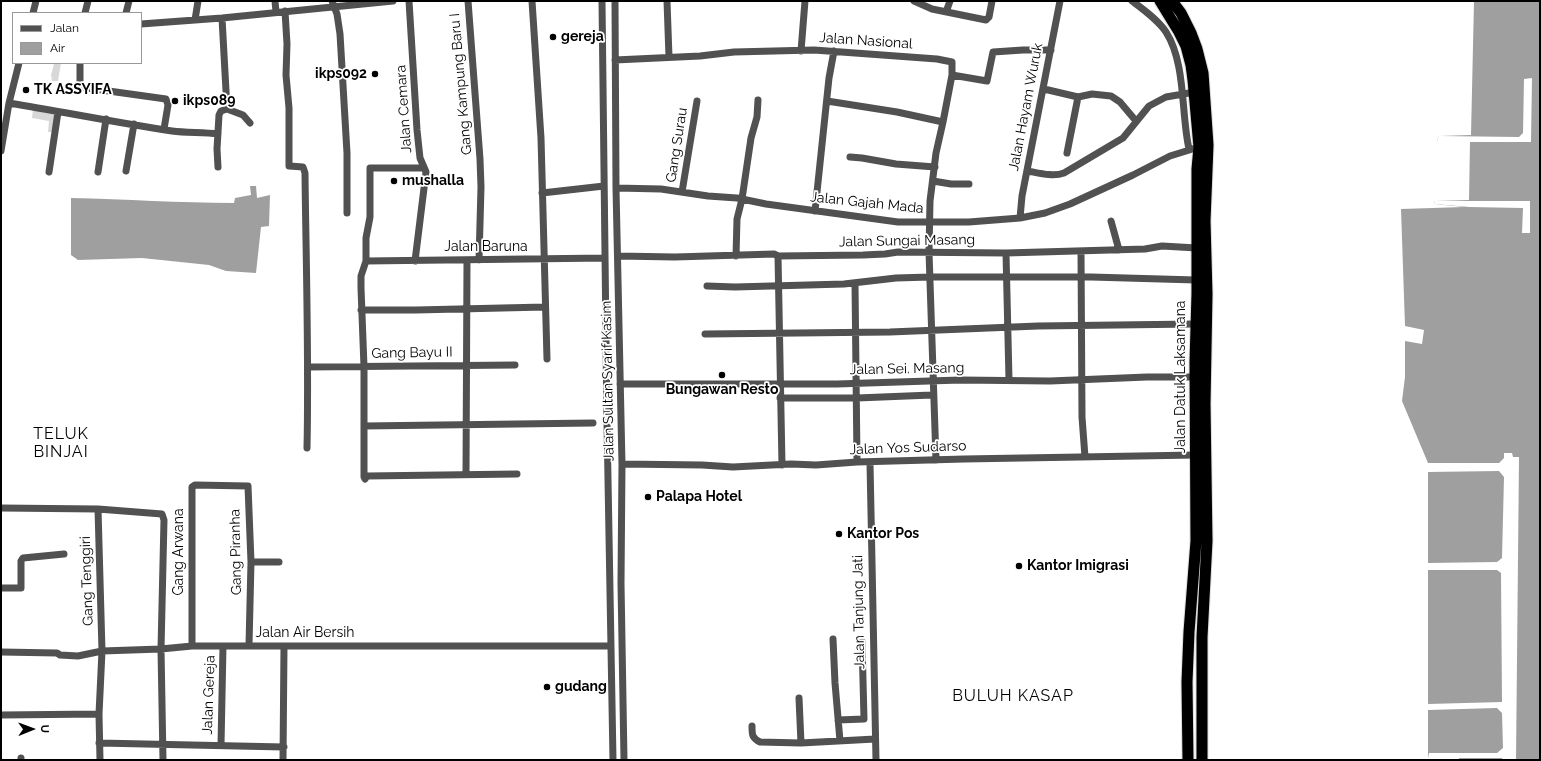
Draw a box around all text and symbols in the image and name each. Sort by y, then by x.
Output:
legend [12,12,142,64]
street label: Gang Kampung Baru I [446,12,476,156]
text: Jalan [50,21,79,35]
place label: gereja [561,29,604,45]
street label: Jalan Nasional [819,29,913,53]
marker: gereja [548,32,558,42]
text: Air [50,41,65,55]
street label: Jalan Hayam Wuruk [1005,42,1047,172]
street label: Jalan Cemara [393,64,415,154]
place label: ikps092 [315,66,367,82]
marker: ikps092 [370,69,380,79]
place label: TK ASSYIFA [34,82,112,98]
marker: TK ASSYIFA [21,85,31,95]
place label: ikps089 [183,93,235,109]
marker: ikps089 [170,96,180,106]
street label: Gang Surau [663,106,691,184]
place label: mushalla [402,173,464,189]
marker: mushalla [389,176,399,186]
street label: Jalan Gajah Mada [810,189,924,217]
street label: Jalan Sungai Masang [839,231,975,251]
street label: Jalan Baruna [444,239,528,255]
street label: Jalan Sultan Syarif Kasim [598,300,618,462]
street label: Jalan Datuk Laksamana [1173,301,1189,453]
street label: Gang Bayu II [371,344,453,362]
street label: Jalan Sei. Masang [850,360,964,378]
marker: Bungawan Resto [717,370,727,380]
place label: Bungawan Resto [666,382,778,398]
district label: TELUK BINJAI [33,424,89,462]
street label: Jalan Yos Sudarso [849,438,967,458]
place label: Palapa Hotel [656,489,742,505]
marker: Palapa Hotel [643,492,653,502]
street label: Gang Arwana [171,508,187,596]
street label: Gang Piranha [227,509,245,595]
place label: Kantor Pos [847,526,919,542]
marker: Kantor Pos [834,529,844,539]
street label: Gang Tenggiri [77,536,97,626]
street label: Jalan Tanjung Jati [850,555,868,669]
place label: Kantor Imigrasi [1027,558,1129,574]
marker: Kantor Imigrasi [1014,561,1024,571]
street label: Jalan Air Bersih [256,625,354,641]
street label: Jalan Gereja [199,655,219,735]
place label: gudang [555,679,607,695]
marker: gudang [542,682,552,692]
district label: BULUH KASAP [952,686,1074,706]
north arrow [12,709,52,749]
text: U [38,725,51,733]

